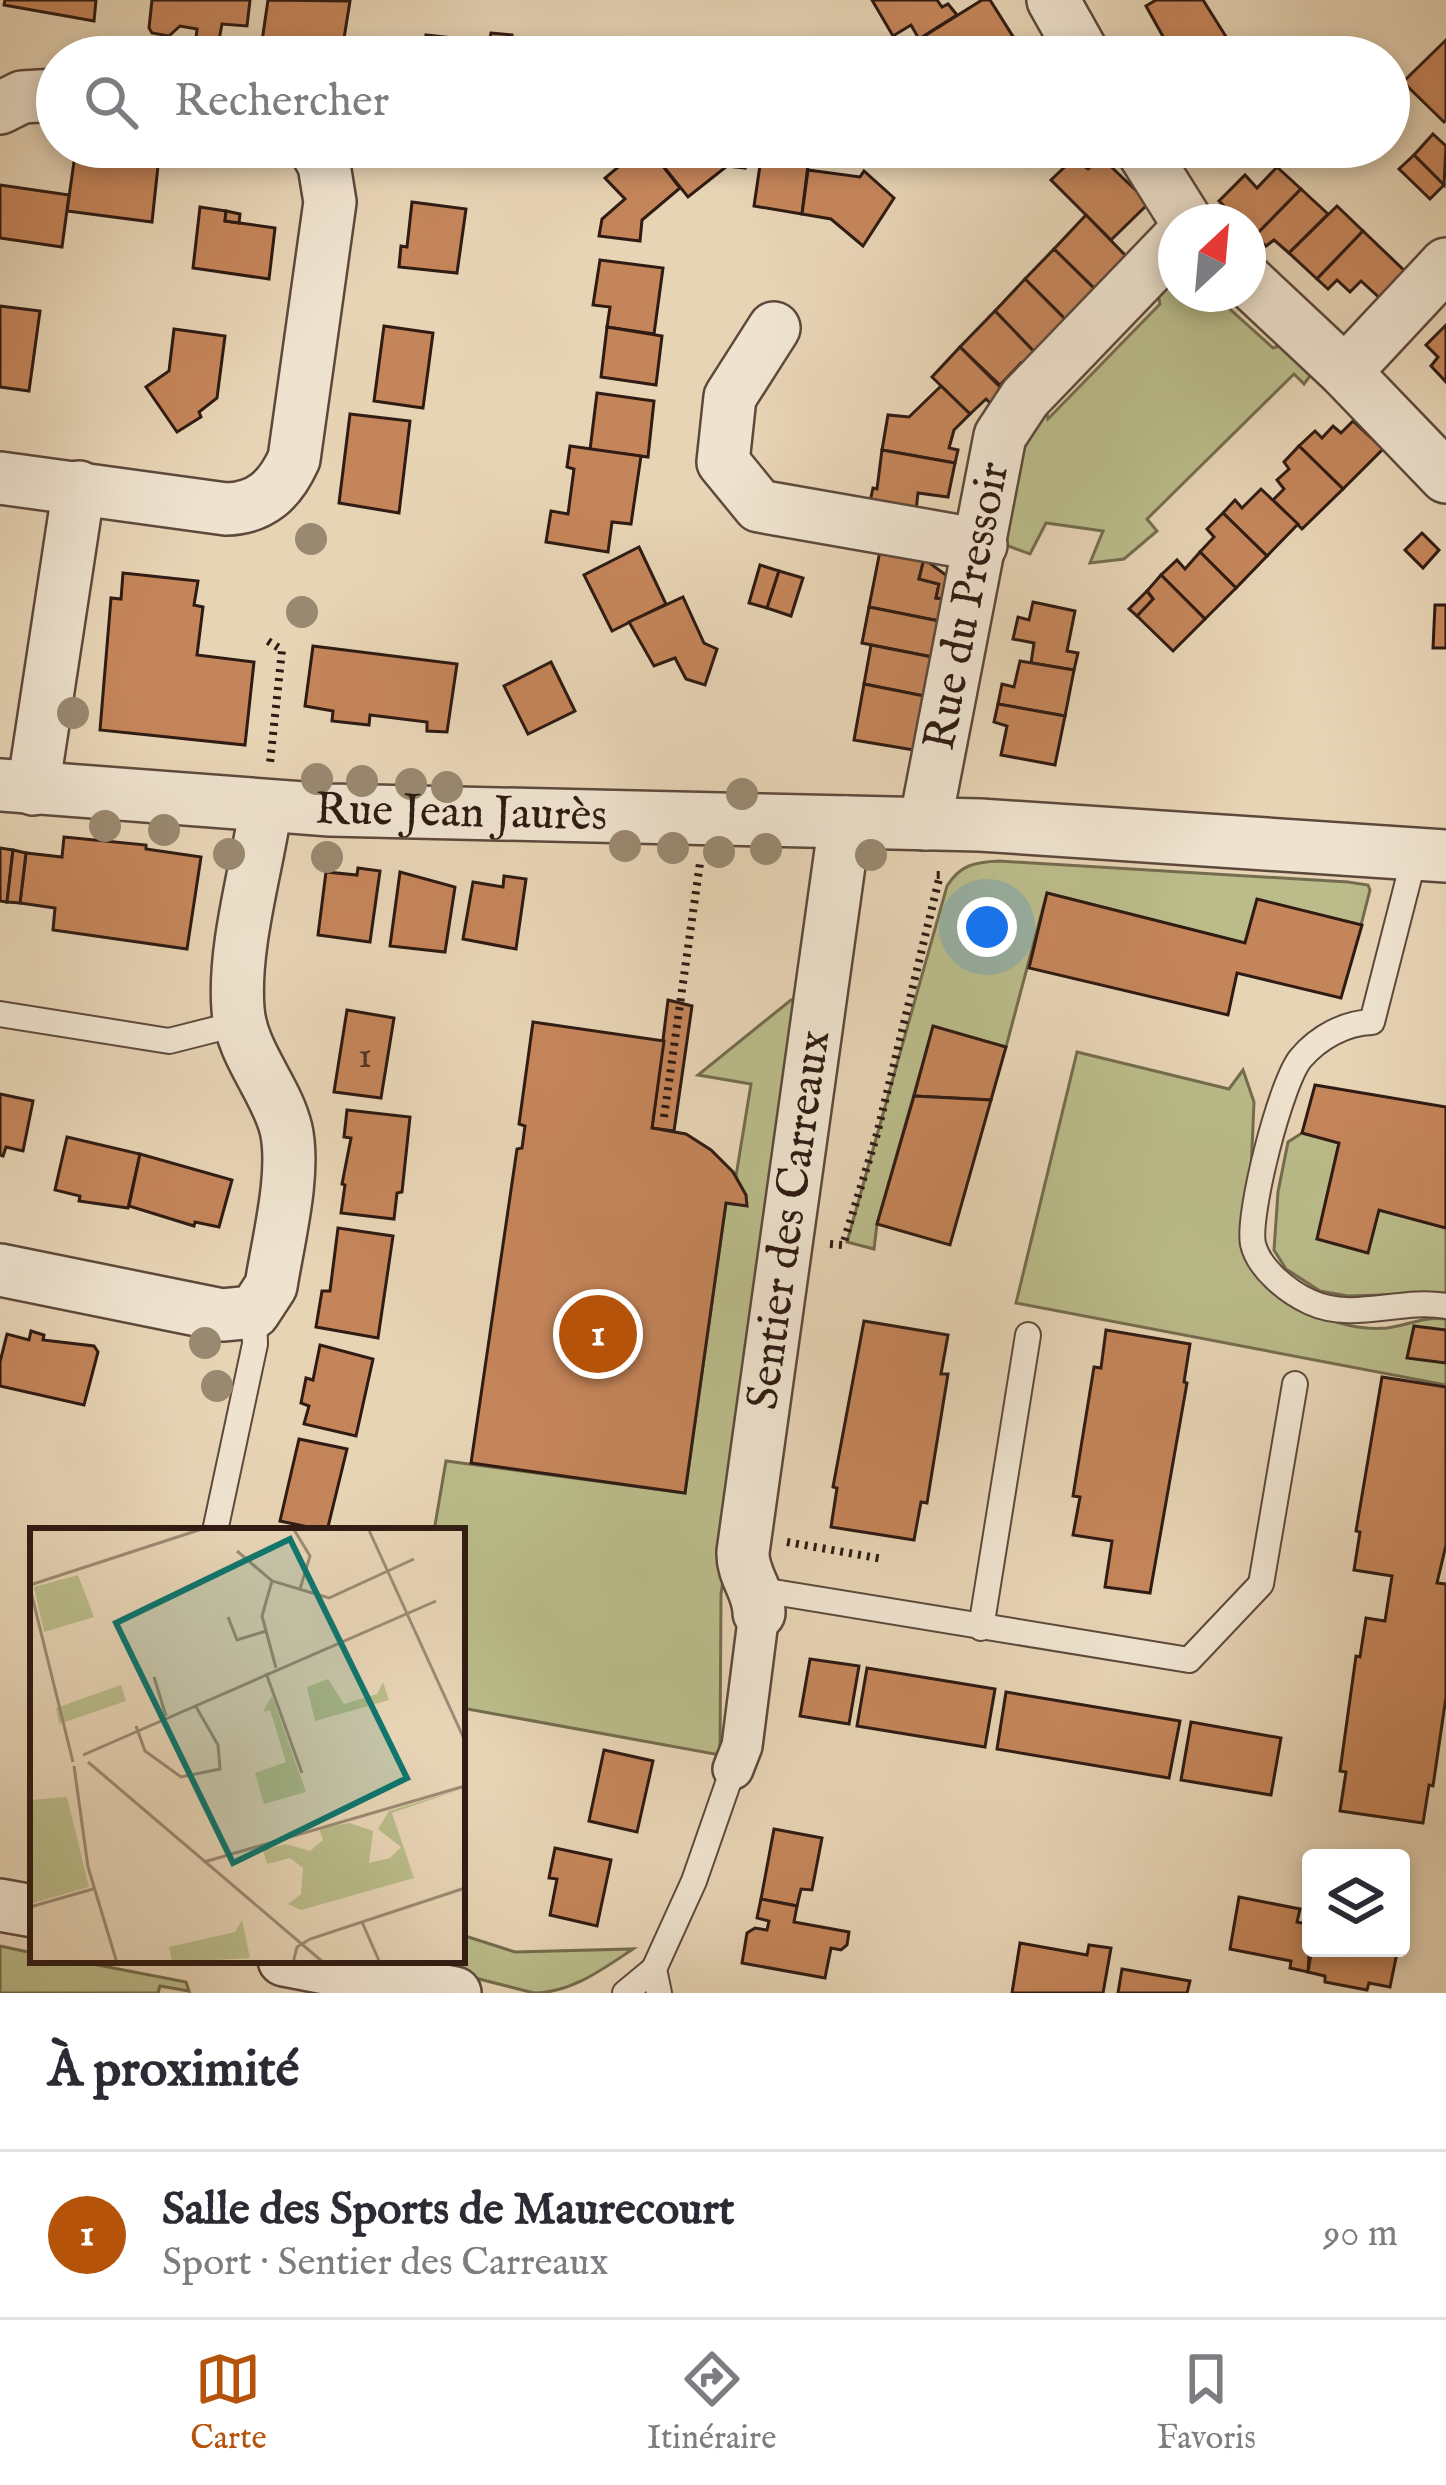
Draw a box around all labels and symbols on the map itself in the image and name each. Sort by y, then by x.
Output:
north arrow [1158,204,1266,312]
street label: Rue du Pressoir [911,457,1023,755]
street label: Rue Jean Jaurès [314,781,608,845]
your location [957,897,1017,957]
street label: Sentier des Carreaux [735,1026,844,1413]
house number: 1 [358,1032,372,1081]
pin: 1 [559,1289,637,1379]
inset map [30,1528,465,1963]

